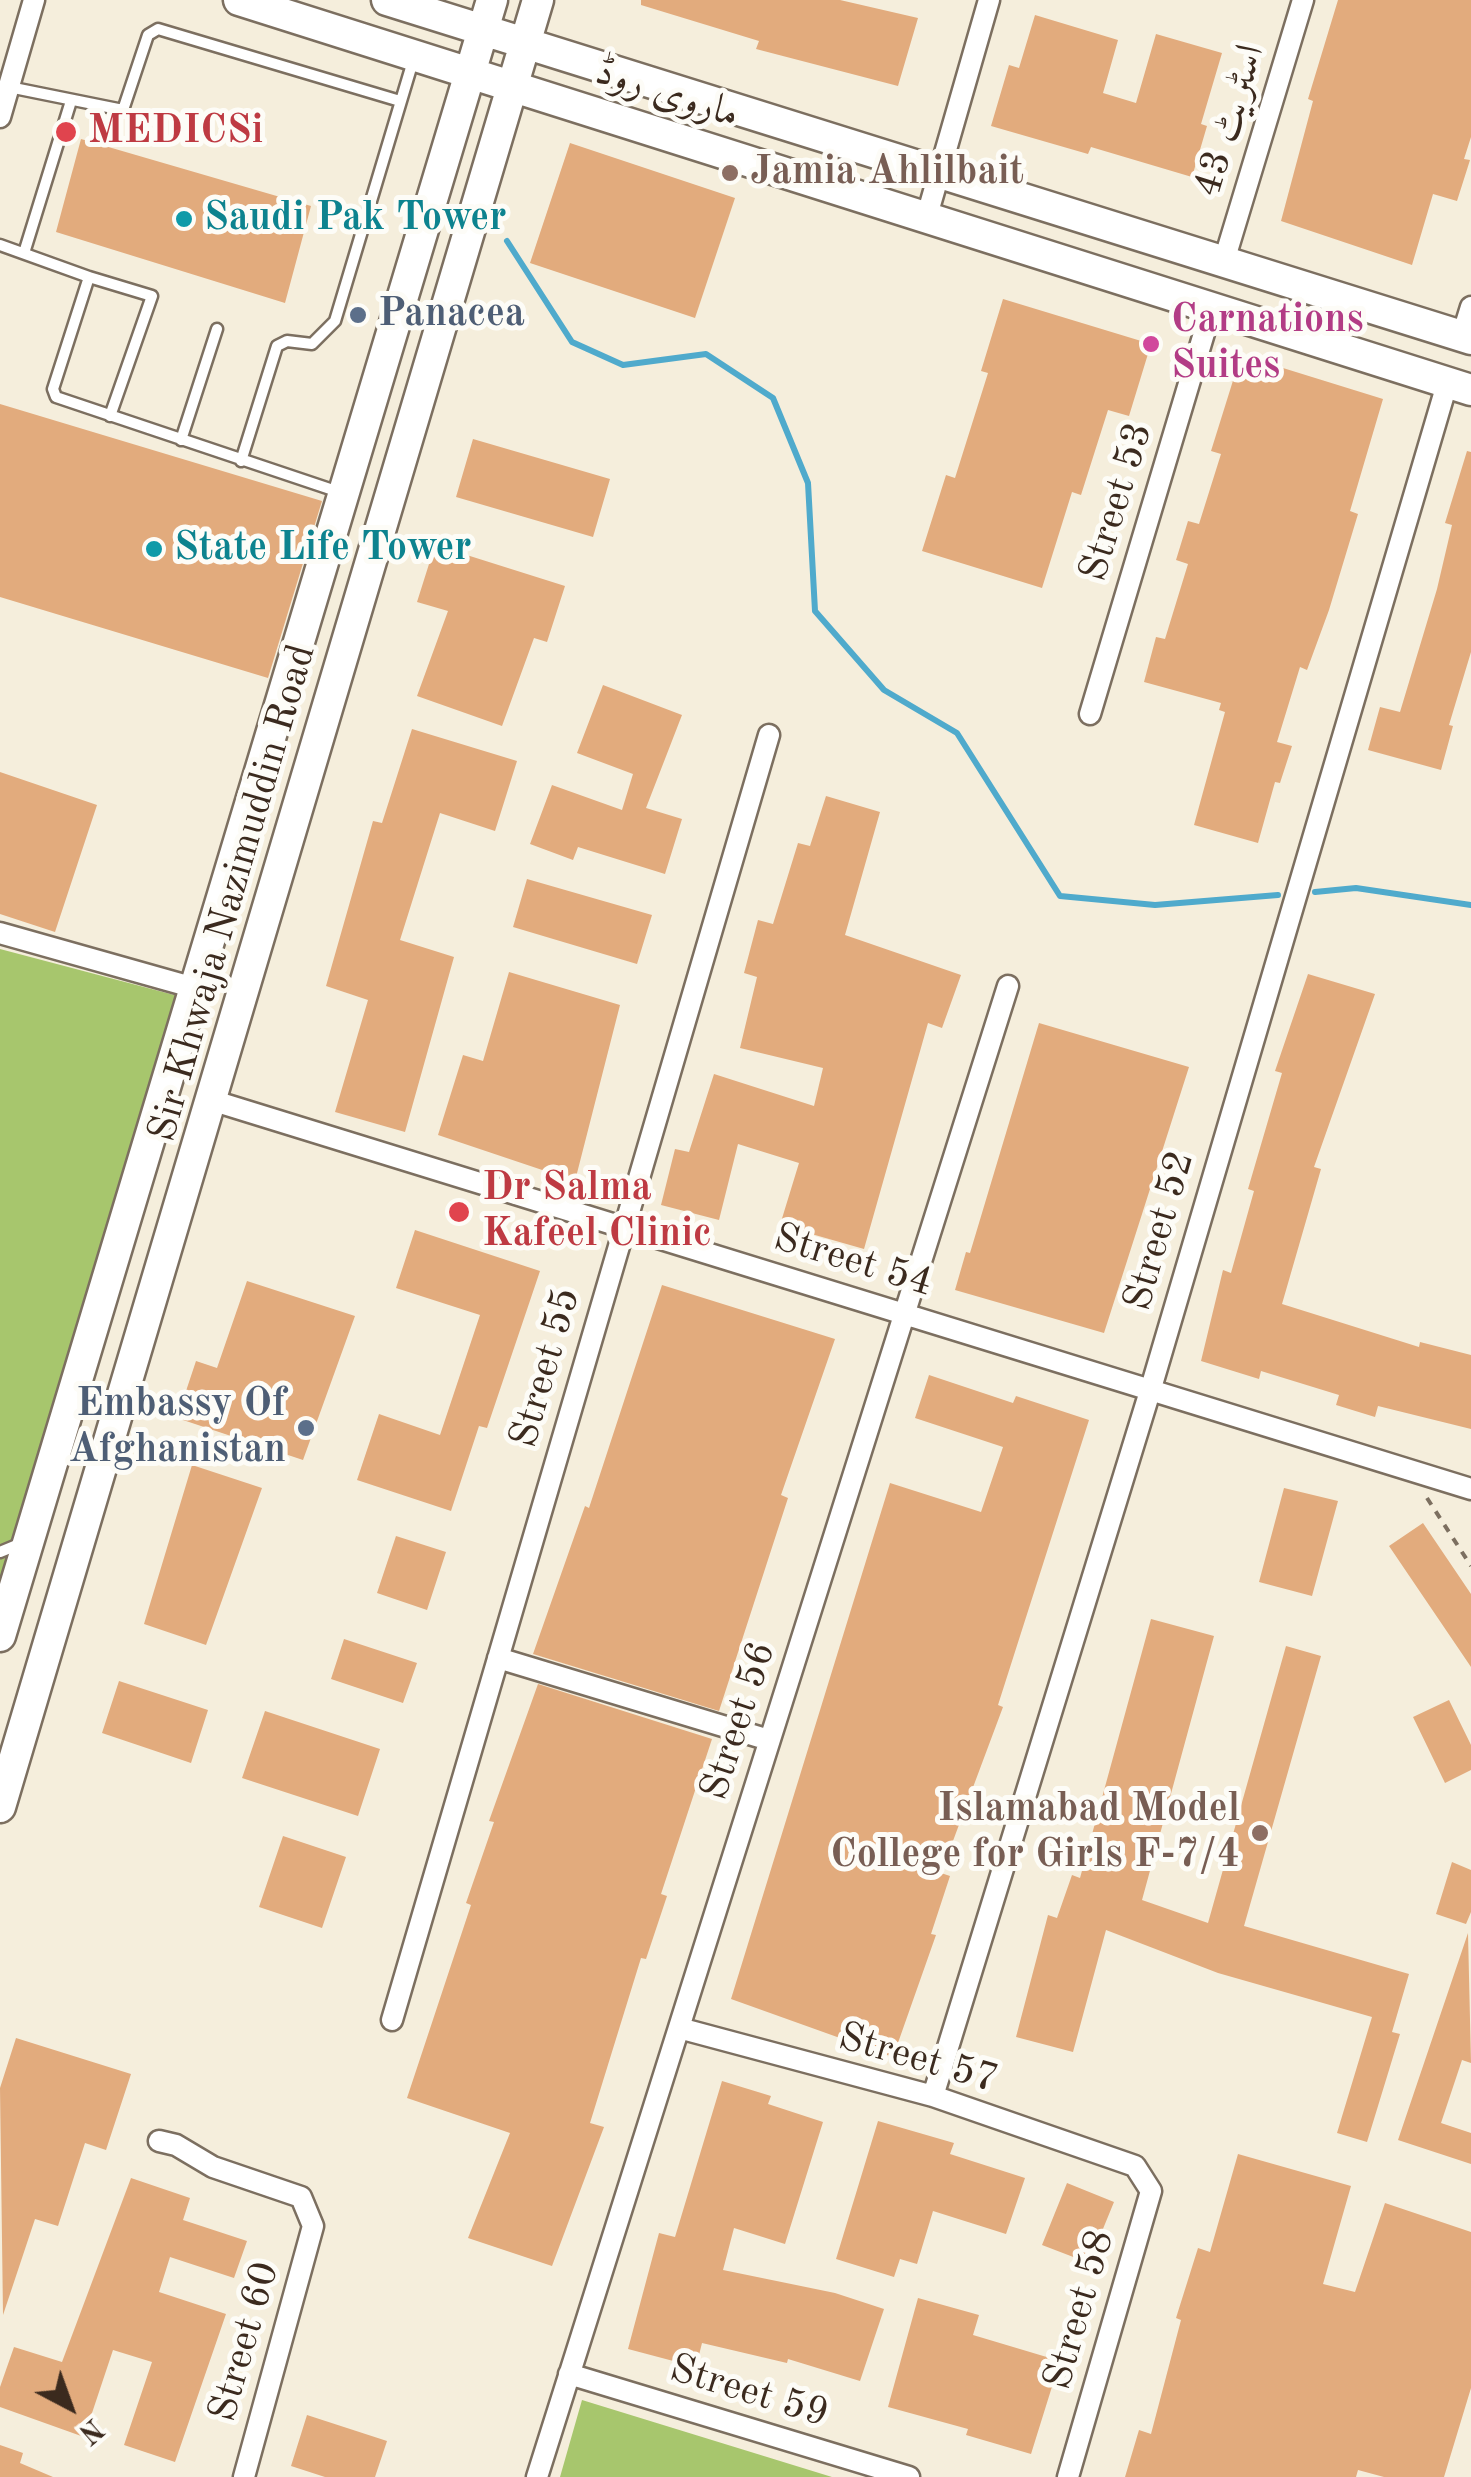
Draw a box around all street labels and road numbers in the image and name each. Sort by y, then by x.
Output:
street label: اسٹریٹ 43 [1184,39,1276,203]
street label: ماروی روڈ [589,48,745,140]
street label: Street 53 [1070,417,1164,587]
street label: Sir Khwaja Nazimuddin Road [139,639,327,1147]
street label: Street 52 [1114,1146,1206,1316]
street label: Street 54 [768,1214,938,1308]
street label: Street 55 [500,1283,592,1453]
street label: Street 56 [691,1636,787,1806]
street label: Street 57 [833,2013,1003,2105]
street label: Street 58 [1034,2225,1126,2395]
street label: Street 60 [199,2257,291,2427]
street label: Street 59 [664,2345,834,2439]

